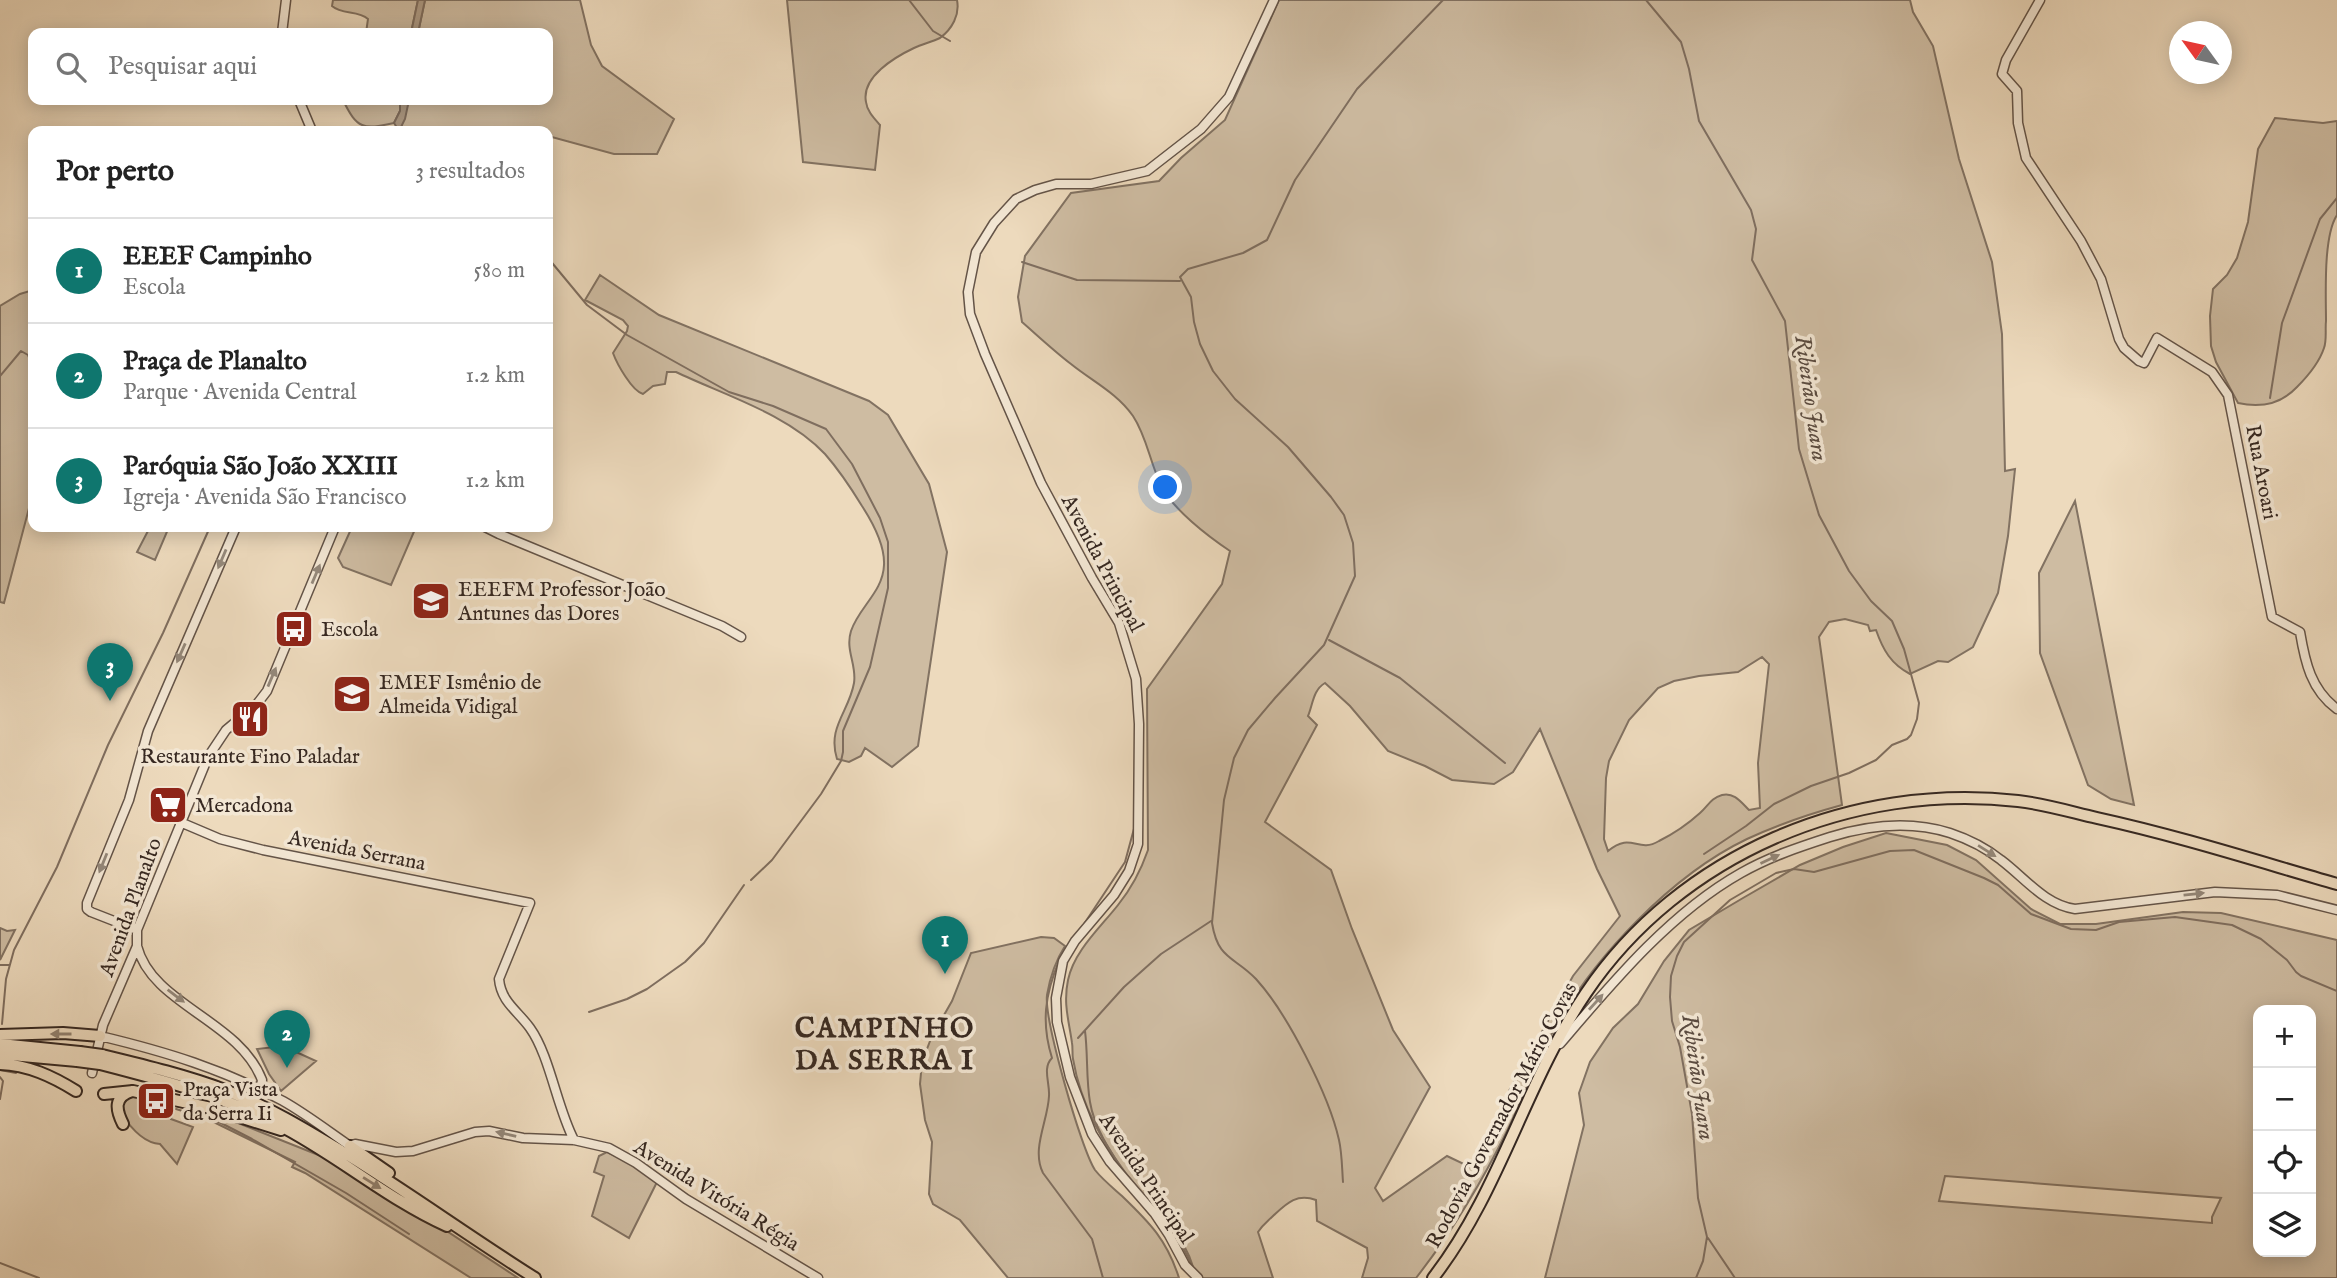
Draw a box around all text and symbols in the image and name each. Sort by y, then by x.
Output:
north arrow [2169,21,2232,84]
search box [28,28,553,105]
icon: search [52,48,90,86]
text: Pesquisar aqui [108,50,257,83]
text: Por perto [56,153,174,191]
text: 3 resultados [415,157,525,186]
text: EEEF Campinho [123,240,312,273]
text: 1 [75,256,83,285]
text: 580 m [474,256,525,285]
text: Escola [123,273,185,302]
water label: Ribeirão Juara [1787,333,1834,463]
text: Praça de Planalto [123,345,307,378]
text: 2 [74,361,84,390]
text: 1.2 km [466,361,525,390]
text: Parque · Avenida Central [123,378,357,407]
street label: Rua Aroari [2238,423,2283,522]
text: Paróquia São João XXIII [123,450,398,483]
text: 3 [75,466,83,495]
text: 1.2 km [466,466,525,495]
your location [1148,470,1182,504]
text: Igreja · Avenida São Francisco [123,483,407,512]
street label: Avenida Principal [1054,490,1149,637]
one-way arrow [216,549,228,569]
one-way arrow [310,564,321,585]
place label: EEEFM Professor João Antunes das Dores [457,577,666,628]
school or university icon: EEEFM Professor João Antunes das Dores [410,580,452,622]
bus stop icon: Escola [273,608,315,650]
place label: Escola [321,617,379,644]
pin: 3 [87,643,133,701]
one-way arrow [175,643,186,664]
one-way arrow [267,667,278,688]
place label: EMEF Ismênio de Almeida Vidigal [378,670,542,721]
school or university icon: EMEF Ismênio de Almeida Vidigal [331,673,373,715]
restaurant icon: Restaurante Fino Paladar [229,698,271,740]
place label: Restaurante Fino Paladar [140,744,360,771]
supermarket icon: Mercadona [147,784,189,826]
place label: Mercadona [195,793,294,820]
street label: Avenida Serrana [285,825,429,878]
street label: Avenida Planalto [93,834,169,981]
one-way arrow [1977,844,1996,857]
one-way arrow [97,853,109,873]
one-way arrow [1760,853,1780,865]
one-way arrow [2183,888,2205,899]
pin: 1 [922,916,968,974]
street label: Rodovia Governador Mário Covas [1421,978,1584,1253]
one-way arrow [167,988,185,1002]
one-way arrow [1587,994,1603,1011]
map controls [2253,1005,2316,1257]
button: + [2253,1005,2316,1068]
pin: 2 [264,1010,310,1068]
district label: CAMPINHO DA SERRA I [795,1012,975,1079]
water label: Ribeirão Juara [1674,1012,1721,1142]
one-way arrow [50,1028,72,1040]
button: − [2253,1068,2316,1131]
place label: Praça Vista da Serra Ii [183,1077,279,1128]
bus stop icon: Praça Vista da Serra Ii [135,1080,177,1122]
street label: Avenida Principal [1092,1108,1199,1249]
one-way arrow [495,1129,517,1140]
button: locate [2253,1131,2316,1194]
street label: Avenida Vitória Régia [627,1134,805,1259]
one-way arrow [362,1176,382,1189]
button: layers [2253,1194,2316,1257]

